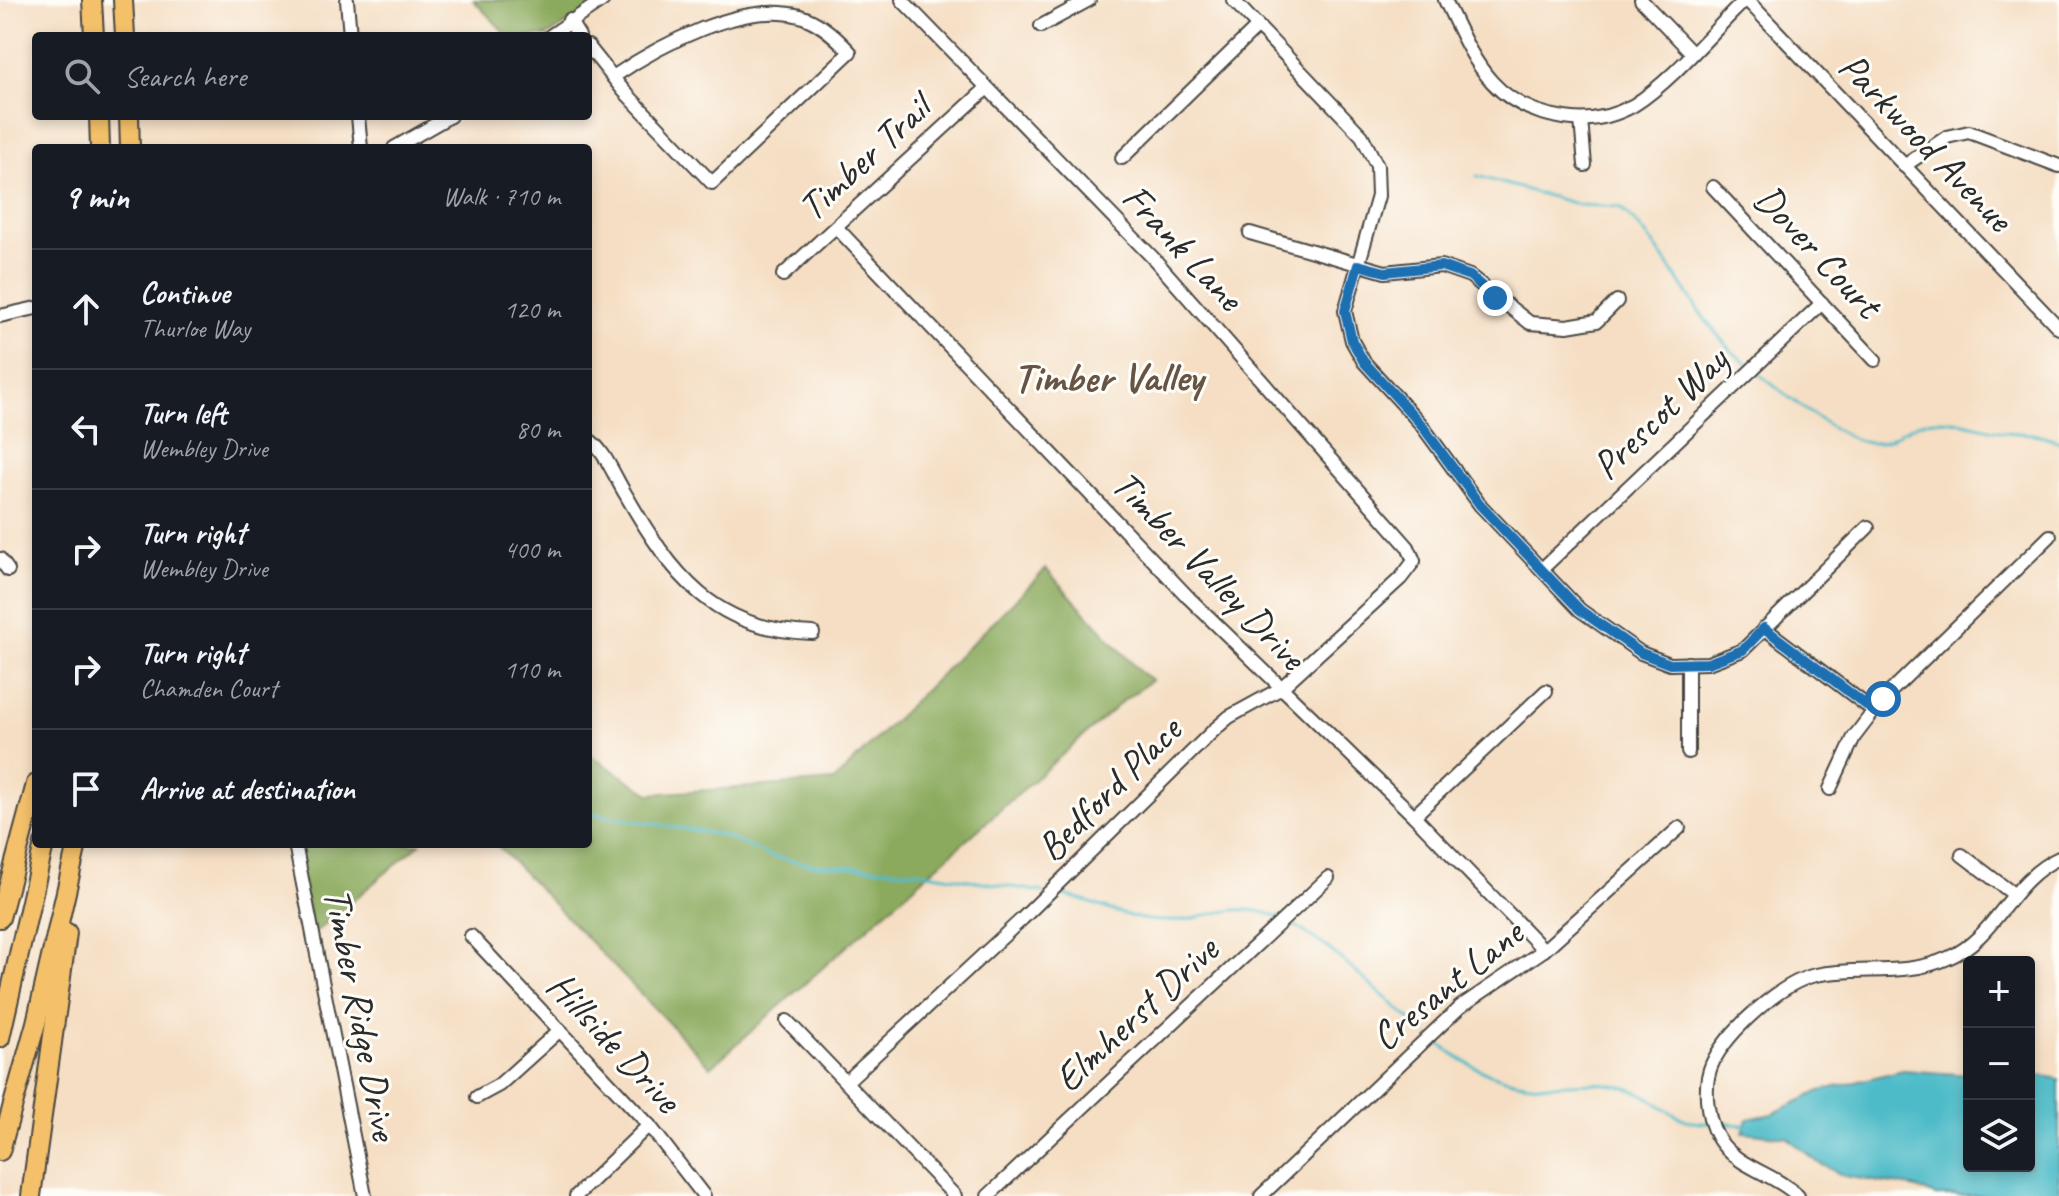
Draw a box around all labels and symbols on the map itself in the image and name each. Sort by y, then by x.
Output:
street label: Parkwood Avenue [1828,42,2026,244]
street label: Timber Trail [787,80,945,232]
street label: Frank Lane [1112,173,1256,323]
street label: Dover Court [1744,174,1895,331]
route end [1477,280,1513,316]
street label: Prescot Way [1581,334,1740,490]
district label: Timber Valley [1013,351,1207,404]
street label: Timber Valley Drive [1101,459,1319,683]
route start [1865,681,1901,717]
street label: Bedford Place [1026,704,1194,872]
street label: Timber Ridge Drive [312,884,410,1147]
street label: Cresant Lane [1361,907,1536,1061]
street label: Elmherst Drive [1043,923,1231,1103]
street label: Hillside Drive [536,961,694,1125]

